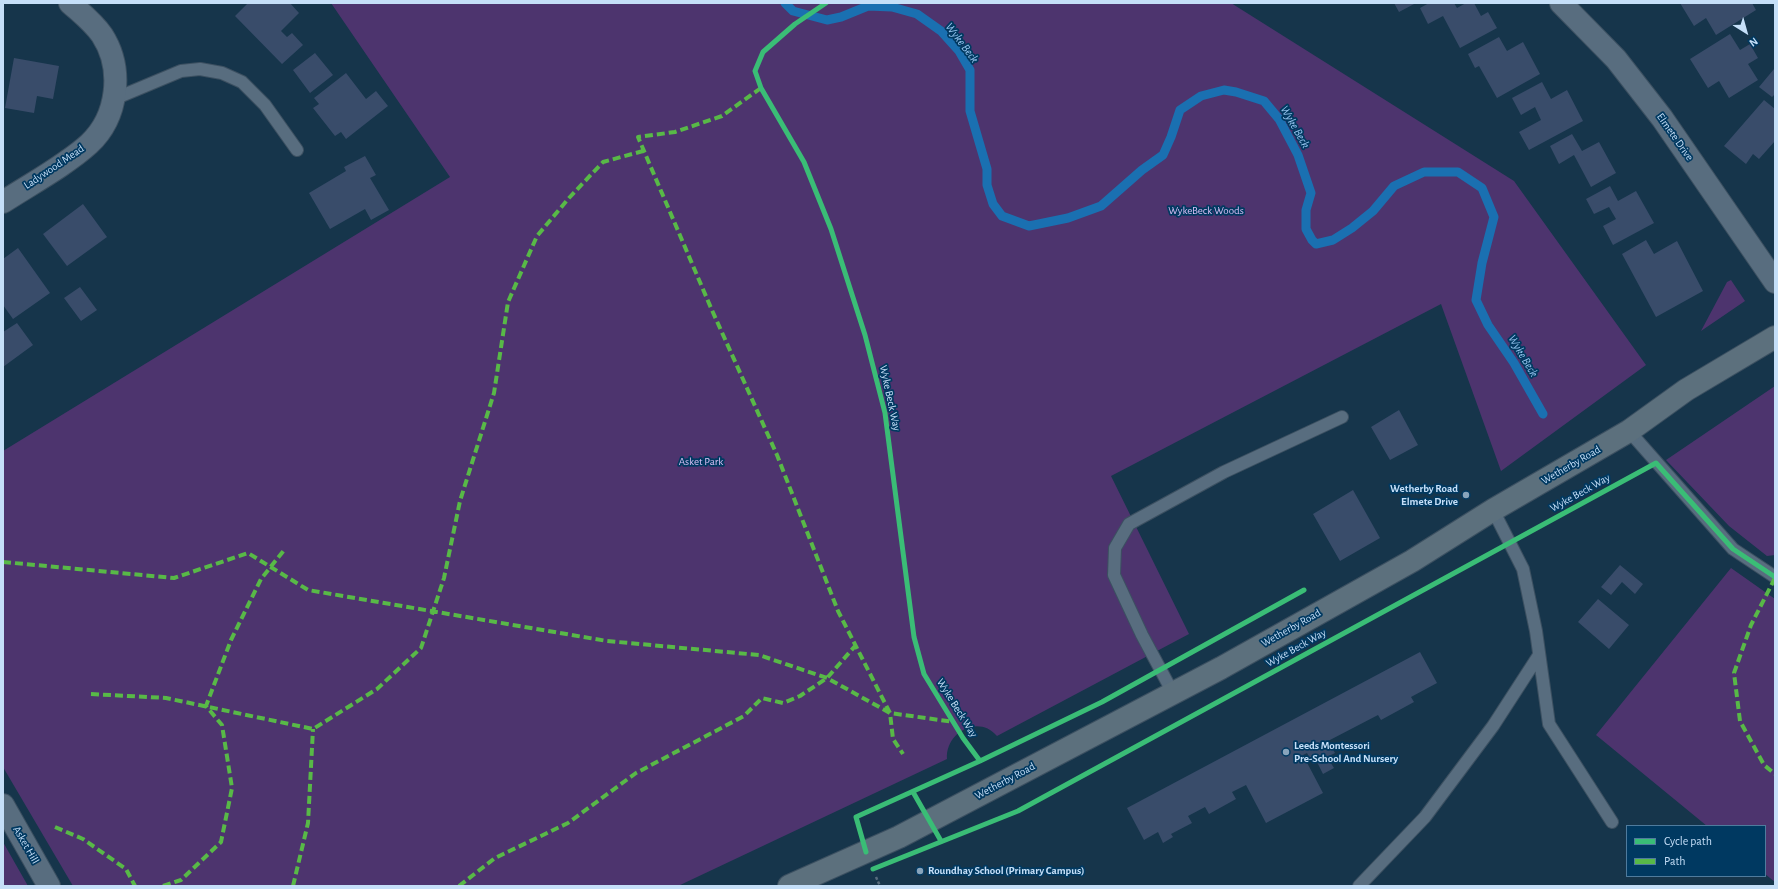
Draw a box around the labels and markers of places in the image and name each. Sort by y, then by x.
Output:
place label: Wetherby Road Elmete Drive [1390,482,1458,508]
marker: Wetherby Road Elmete Drive [1461,490,1471,500]
place label: Leeds Montessori Pre-School And Nursery [1294,739,1398,765]
marker: Leeds Montessori Pre-School And Nursery [1281,747,1291,757]
place label: Roundhay School (Primary Campus) [928,864,1085,878]
marker: Roundhay School (Primary Campus) [915,866,925,876]

